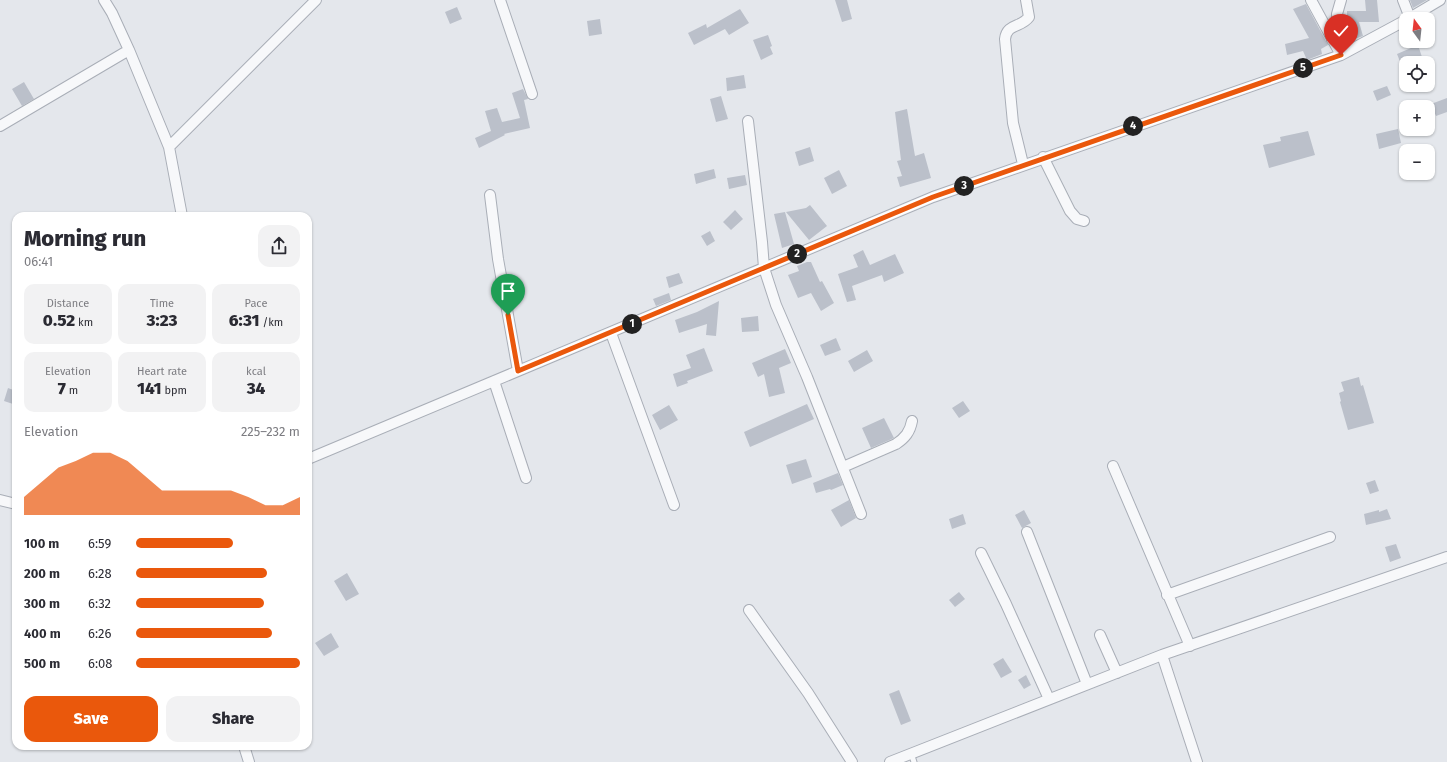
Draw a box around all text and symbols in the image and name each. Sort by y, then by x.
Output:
north arrow [1399,12,1435,48]
map controls [1399,12,1435,180]
pin [1324,14,1358,55]
icon: check [1330,20,1352,42]
button: locate [1399,56,1435,92]
pin: 5 [1293,58,1313,78]
text: 5 [1300,61,1306,74]
button: + [1399,100,1435,136]
pin: 4 [1123,116,1143,136]
text: 4 [1130,119,1136,132]
button: − [1399,144,1435,180]
pin: 3 [954,176,974,196]
text: 3 [961,179,967,192]
text: Morning run [24,225,146,252]
button: share [258,225,300,267]
pin: 2 [787,244,807,264]
text: 2 [794,247,800,260]
text: 06:41 [24,254,53,269]
pin [491,274,525,315]
icon: arrive [497,280,519,302]
text: Distance [47,297,89,310]
text: Time [150,297,174,310]
text: Pace [245,297,267,310]
text: 0.52 [43,310,75,331]
text: 3:23 [147,310,177,331]
text: 6:31 [229,310,260,331]
pin: 1 [622,314,642,334]
text: km [75,316,93,329]
text: /km [260,316,283,329]
text: 1 [629,317,635,330]
text: Elevation [45,365,91,378]
text: Heart rate [137,365,187,378]
text: kcal [246,365,266,378]
text: 7 [58,378,66,399]
text: 141 [137,378,162,399]
text: 34 [247,378,265,399]
text: m [66,384,78,397]
text: bpm [162,384,187,397]
text: Elevation [24,424,78,439]
text: 225–232 m [241,424,300,439]
text: 100 m [24,536,59,551]
text: 6:59 [88,536,111,551]
text: 200 m [24,566,60,581]
text: 6:28 [88,566,112,581]
text: 300 m [24,596,60,611]
text: 6:32 [88,596,111,611]
text: 400 m [24,626,61,641]
text: 6:26 [88,626,111,641]
text: 500 m [24,656,60,671]
text: 6:08 [88,656,112,671]
button: Save [24,696,158,742]
button: Share [166,696,300,742]

